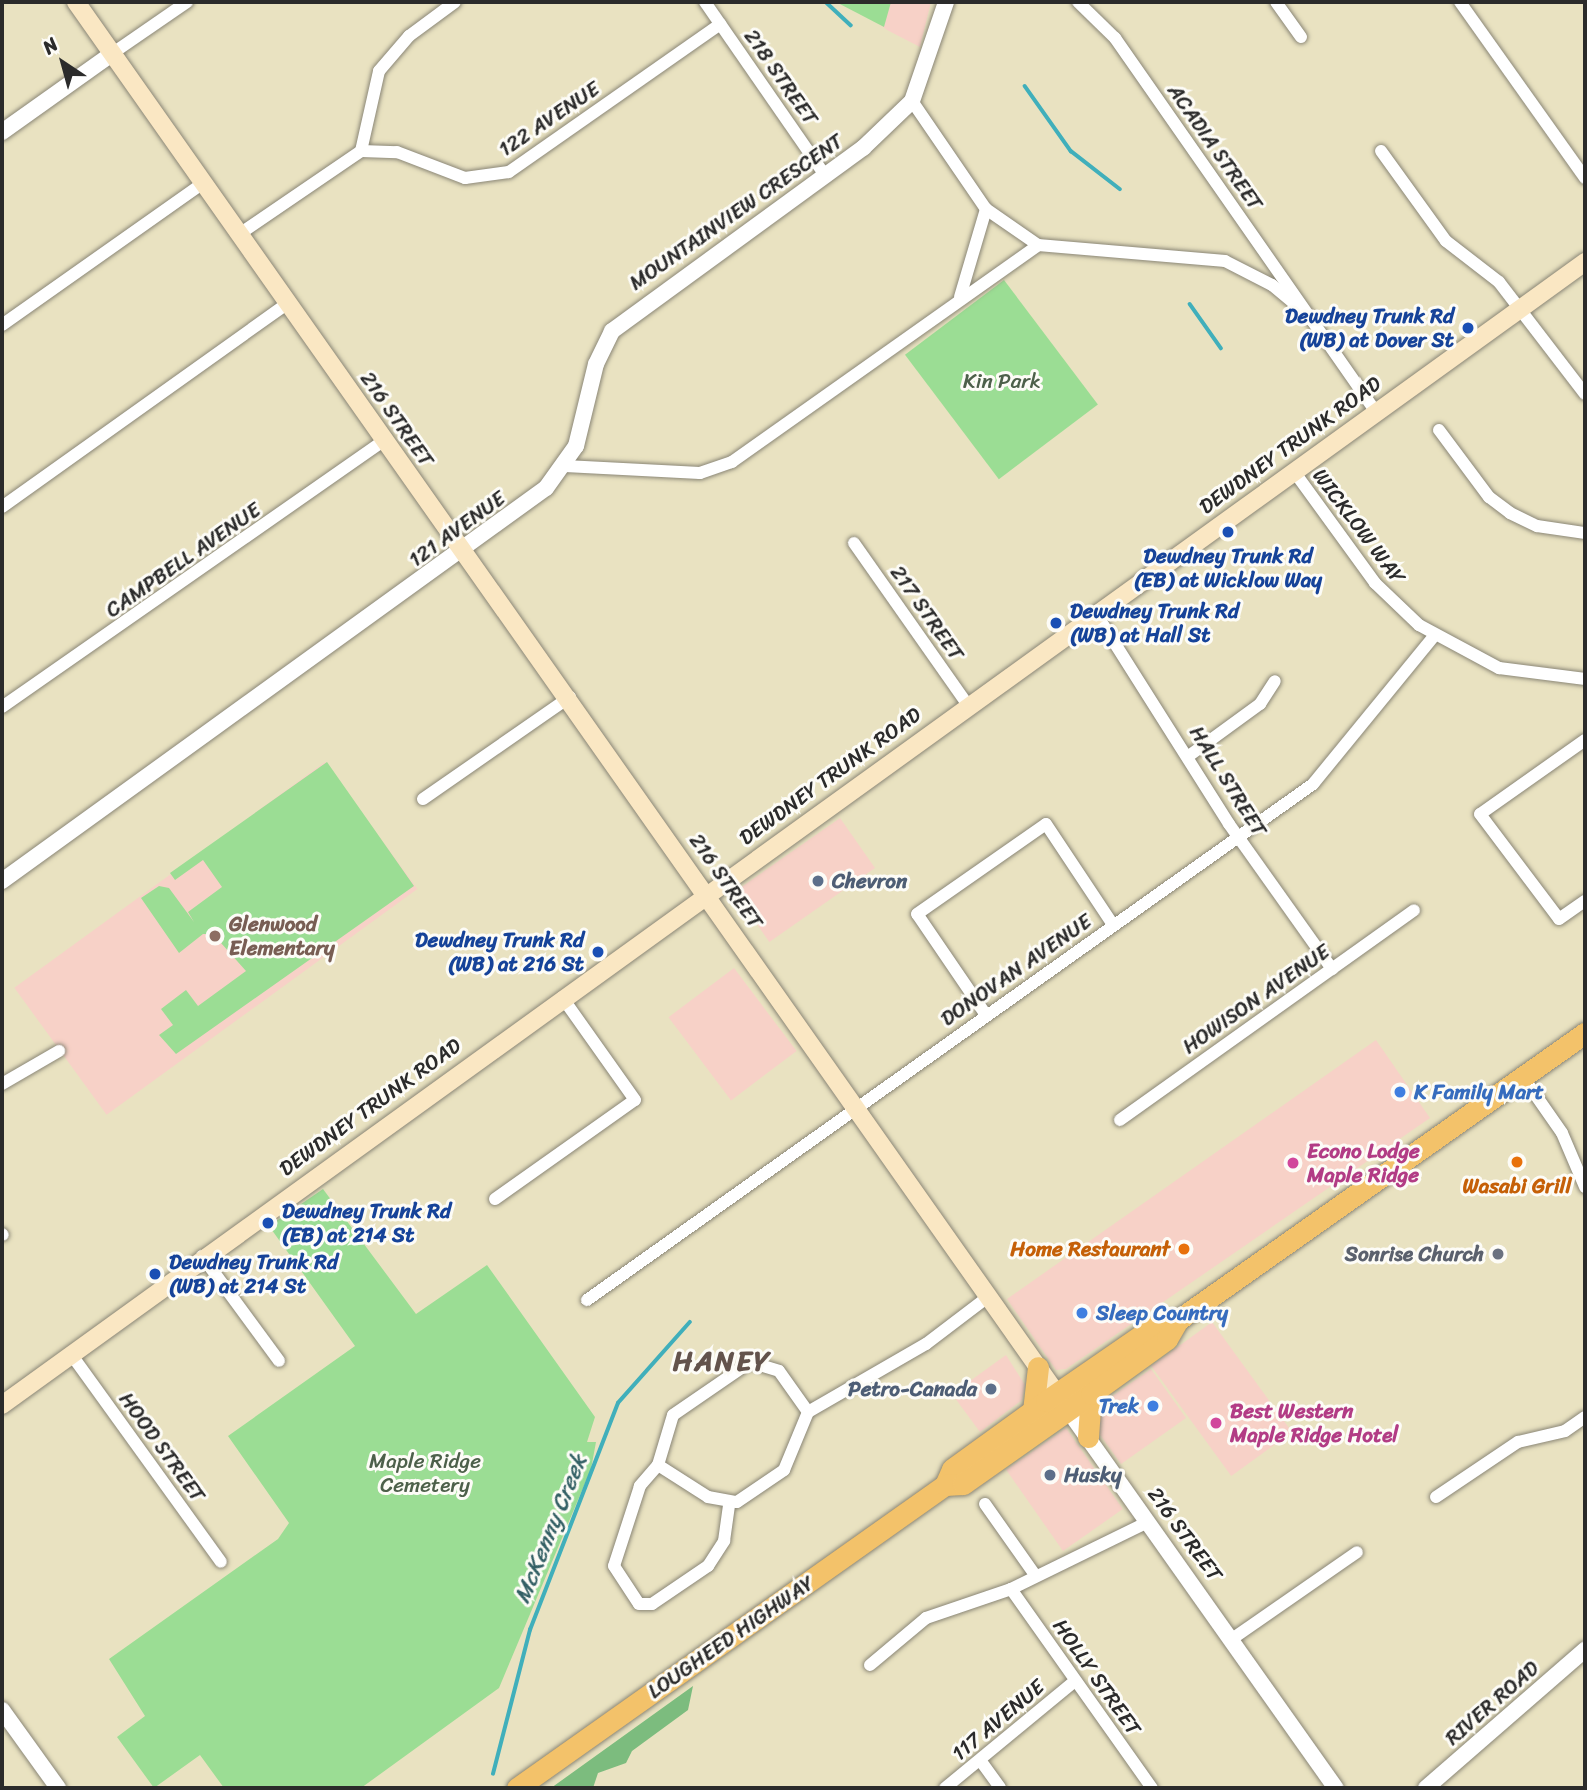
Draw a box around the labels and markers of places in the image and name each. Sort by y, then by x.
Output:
place label: Dewdney Trunk Rd (WB) at Dover St [1285,303,1454,353]
marker: Dewdney Trunk Rd (WB) at Dover St [1460,320,1476,336]
marker: Dewdney Trunk Rd (EB) at Wicklow Way [1220,524,1236,540]
place label: Dewdney Trunk Rd (EB) at Wicklow Way [1134,543,1322,593]
place label: Dewdney Trunk Rd (WB) at Hall St [1070,598,1239,648]
marker: Dewdney Trunk Rd (WB) at Hall St [1048,615,1064,631]
place label: Chevron [832,868,907,894]
marker: Chevron [810,873,826,889]
place label: Glenwood Elementary [229,911,335,961]
place label: Dewdney Trunk Rd (WB) at 216 St [415,927,584,977]
marker: Glenwood Elementary [207,928,223,944]
marker: Dewdney Trunk Rd (WB) at 216 St [590,944,606,960]
place label: K Family Mart [1414,1079,1544,1105]
marker: K Family Mart [1392,1084,1408,1100]
place label: Econo Lodge Maple Ridge [1307,1138,1420,1188]
marker: Wasabi Grill [1509,1154,1525,1170]
marker: Econo Lodge Maple Ridge [1285,1155,1301,1171]
place label: Wasabi Grill [1463,1173,1571,1199]
place label: Dewdney Trunk Rd (EB) at 214 St [282,1198,451,1248]
marker: Dewdney Trunk Rd (EB) at 214 St [260,1215,276,1231]
place label: Home Restaurant [1008,1236,1170,1262]
marker: Home Restaurant [1176,1241,1192,1257]
place label: Sonrise Church [1345,1241,1484,1267]
marker: Sonrise Church [1490,1246,1506,1262]
place label: Dewdney Trunk Rd (WB) at 214 St [169,1249,338,1299]
marker: Dewdney Trunk Rd (WB) at 214 St [147,1266,163,1282]
place label: Sleep Country [1096,1300,1228,1326]
marker: Sleep Country [1074,1305,1090,1321]
place label: Petro-Canada [848,1376,977,1402]
marker: Petro-Canada [983,1381,999,1397]
place label: Trek [1099,1393,1139,1419]
marker: Trek [1145,1398,1161,1414]
place label: Best Western Maple Ridge Hotel [1230,1398,1399,1448]
marker: Best Western Maple Ridge Hotel [1208,1415,1224,1431]
place label: Husky [1064,1462,1122,1488]
marker: Husky [1042,1467,1058,1483]

